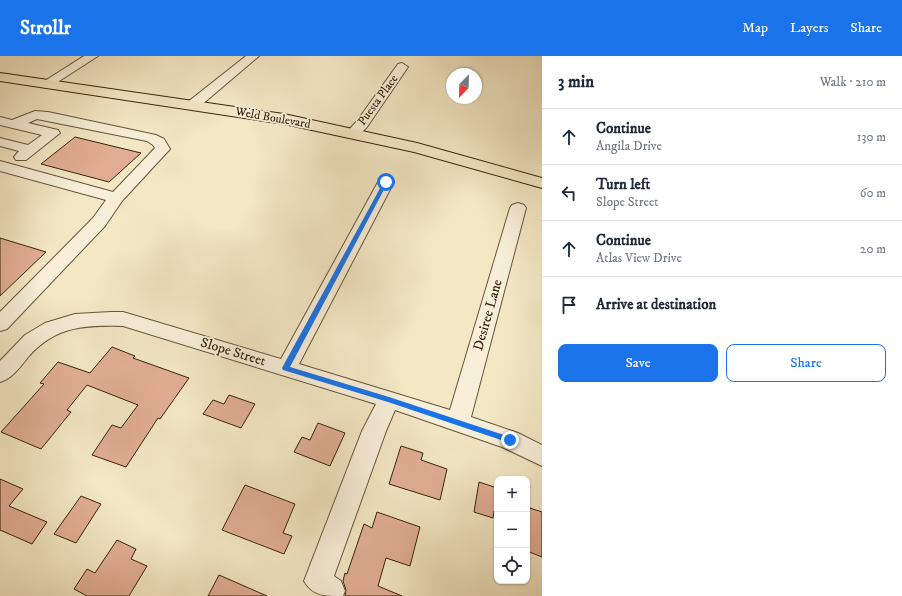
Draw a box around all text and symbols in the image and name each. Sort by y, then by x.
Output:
text: Strollr [20,17,71,40]
text: Map [742,19,768,37]
text: Layers [790,19,828,37]
text: Share [850,19,882,37]
north arrow [446,68,482,104]
text: 3 min [558,71,594,93]
street label: Puesta Place [355,72,401,128]
text: Walk · 210 m [820,74,886,90]
street label: Weld Boulevard [233,104,312,132]
text: Continue [596,119,651,138]
icon: ahead [558,126,580,148]
text: 130 m [857,129,886,145]
text: Angila Drive [596,138,662,154]
route start [377,173,395,191]
text: Turn left [596,175,650,194]
icon: left [558,182,580,204]
text: 60 m [860,185,886,201]
text: Slope Street [596,194,658,210]
text: Continue [596,231,651,250]
icon: ahead [558,238,580,260]
text: 20 m [860,241,886,257]
text: Atlas View Drive [596,250,682,266]
street label: Desiree Lane [469,277,507,353]
icon: arrive [558,294,580,316]
text: Arrive at destination [596,295,716,314]
street label: Slope Street [198,334,268,371]
button: Save [558,344,718,382]
button: Share [726,344,886,382]
route end [501,431,519,449]
map controls [494,476,530,584]
button: + [494,476,530,512]
button: − [494,512,530,548]
button: locate [494,548,530,584]

